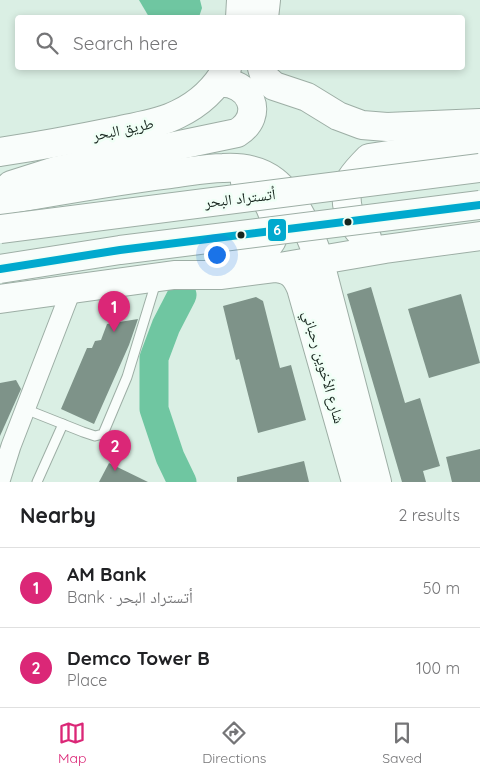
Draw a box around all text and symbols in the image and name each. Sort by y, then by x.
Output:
search box [15,15,465,70]
icon: search [33,29,61,57]
text: Search here [73,31,178,55]
street label: طريق البحر [90,113,156,146]
street label: أتستراد البحر [203,184,277,212]
unlabelled marker [343,217,353,227]
line badge: 6 [267,218,287,242]
text: 6 [273,221,281,239]
unlabelled marker [236,230,246,240]
your location [204,242,230,268]
pin: 1 [98,291,130,332]
street label: شارع الأخوين رحباني [296,308,349,426]
pin: 2 [99,430,131,471]
text: Nearby [20,502,96,528]
text: 2 results [398,505,460,525]
text: AM Bank [67,562,147,586]
text: 1 [33,578,39,598]
text: 50 m [423,578,460,598]
text: Bank · أتستراد البحر [67,587,193,607]
text: Demco Tower B [67,646,210,670]
text: 2 [31,658,41,678]
text: 100 m [416,658,460,678]
text: Place [67,670,107,690]
tab: Map [58,719,86,767]
tab: Directions [202,719,266,767]
tab: Saved [382,719,422,767]

